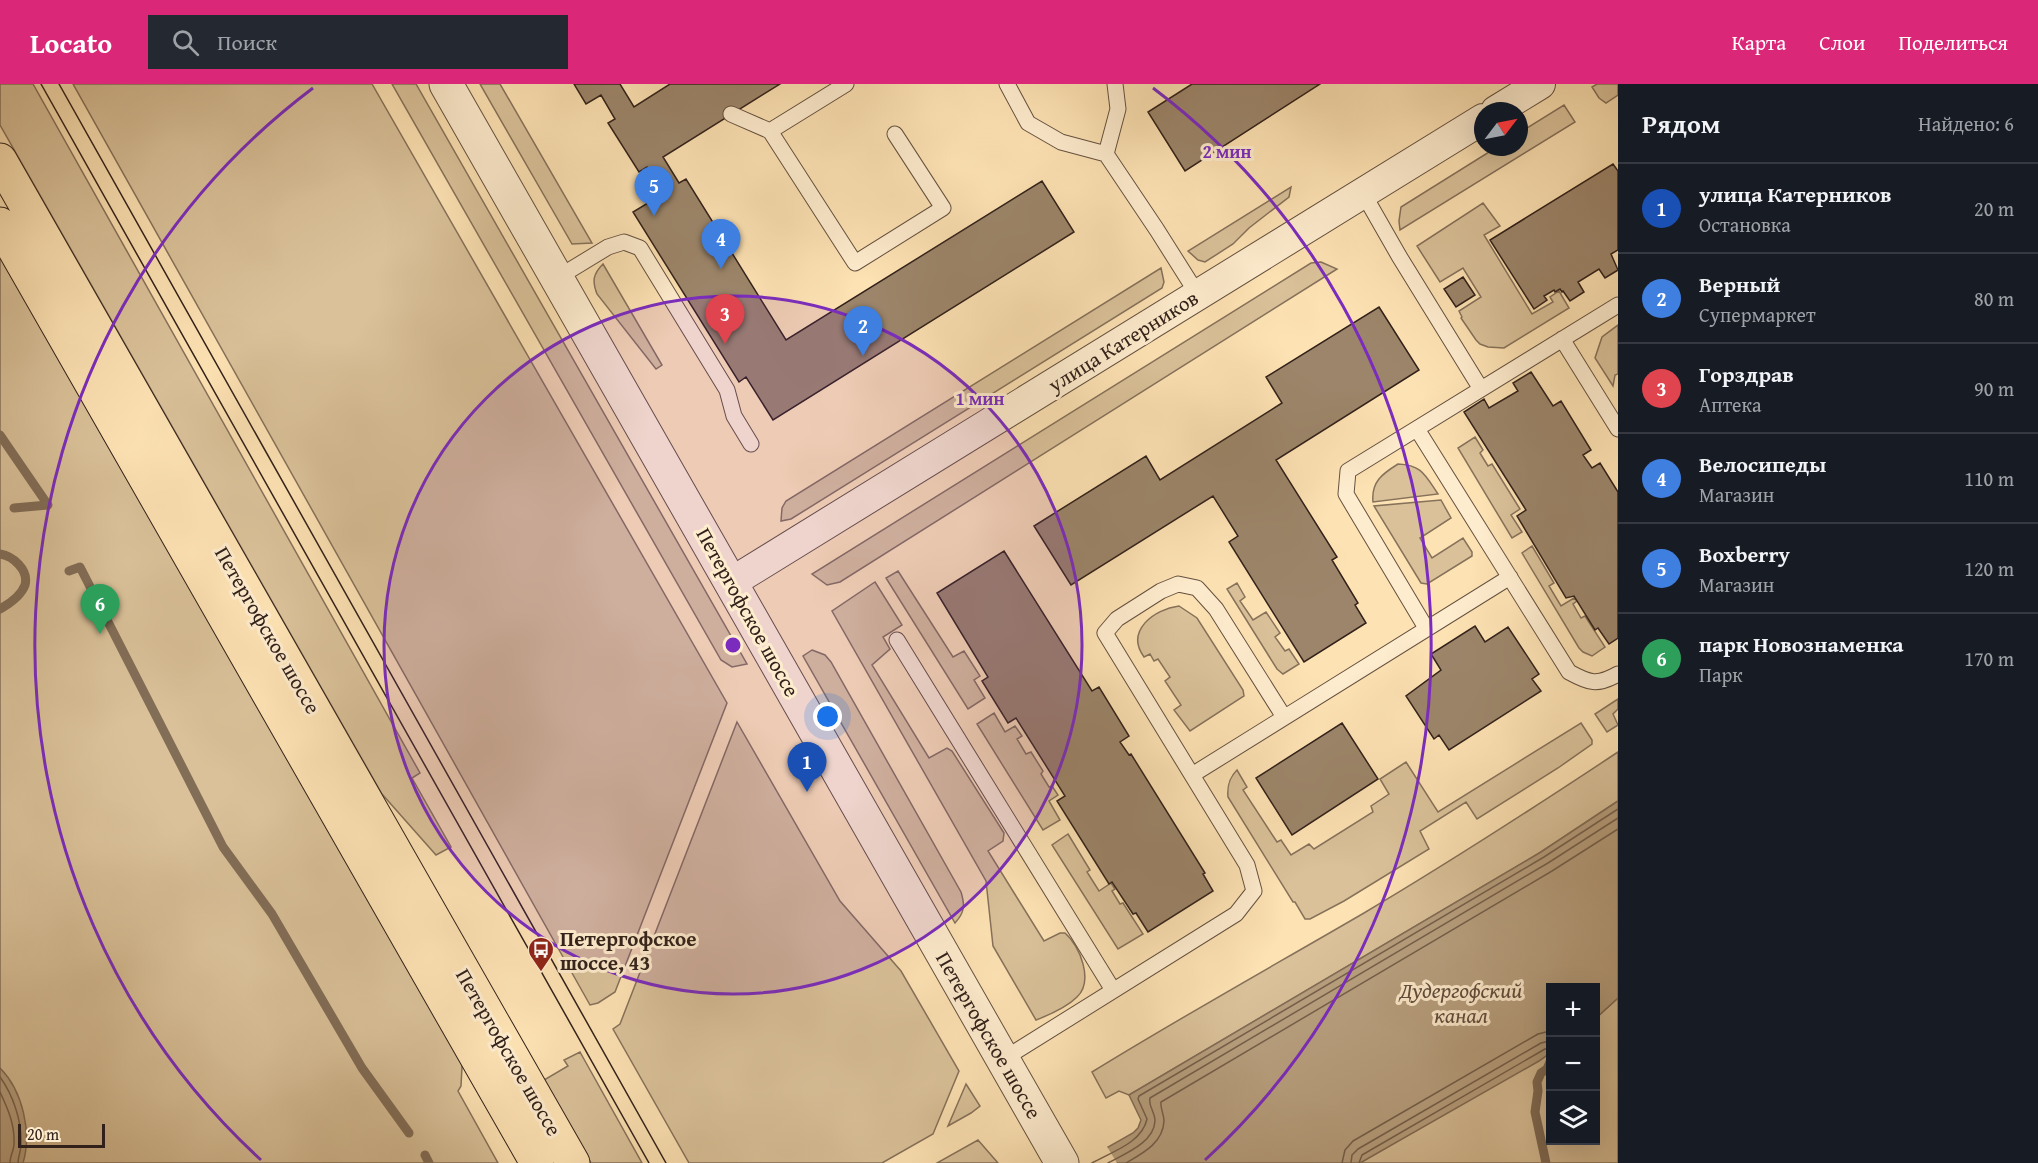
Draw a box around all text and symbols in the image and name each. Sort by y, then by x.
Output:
search box [148,15,568,69]
text: Locato [30,22,112,63]
icon: search [169,26,202,59]
text: Поиск [217,26,277,58]
text: Карта [1732,27,1786,58]
text: Слои [1819,27,1865,58]
text: Поделиться [1898,27,2008,58]
north arrow [1474,102,1528,156]
text: Рядом [1642,104,1720,143]
text: Найдено: 6 [1918,109,2014,138]
text: 2 мин [1202,138,1252,165]
pin: 5 [634,166,674,216]
text: улица Катерников [1699,178,1892,210]
text: 1 [1656,194,1667,223]
text: 20 m [1974,194,2014,223]
text: Остановка [1699,210,1791,239]
pin: 4 [702,220,740,269]
text: Верный [1699,268,1780,300]
street label: улица Катерников [1041,282,1204,400]
text: 2 [1656,284,1667,313]
text: 80 m [1974,284,2014,313]
pin: 3 [706,294,744,344]
text: Супермаркет [1699,300,1816,329]
pin: 2 [844,306,882,356]
text: Горздрав [1699,358,1794,390]
text: 3 [1656,374,1667,403]
text: 90 m [1974,374,2014,403]
text: 1 мин [955,385,1005,412]
text: Аптека [1699,390,1761,419]
text: Велосипеды [1699,448,1826,480]
text: 4 [1656,464,1667,493]
text: 110 m [1964,464,2014,493]
text: Магазин [1699,480,1774,509]
street label: Петергофское шоссе [689,522,807,702]
text: Boxberry [1699,538,1790,570]
street label: Петергофское шоссе [207,540,329,720]
text: 5 [1656,554,1667,583]
text: 120 m [1964,554,2014,583]
text: Магазин [1699,570,1774,599]
pin: 6 [80,584,120,634]
text: парк Новознаменка [1699,628,1904,660]
centre of rings [723,635,743,655]
text: 6 [1656,644,1667,673]
text: 170 m [1964,644,2014,673]
text: Парк [1699,660,1743,689]
your location [813,702,842,731]
pin: 1 [788,742,826,792]
place label: Петергофское шоссе, 43 [560,923,697,978]
bus stop icon: Петергофское шоссе, 43 [526,935,556,973]
street label: Петергофское шоссе [928,945,1050,1125]
street label: Петергофское шоссе [448,962,570,1142]
water label: Дудергофский канал [1397,974,1523,1031]
map controls [1546,983,1600,1145]
button: + [1546,983,1600,1037]
button: − [1546,1037,1600,1091]
button: layers [1546,1091,1600,1145]
scale bar [18,1121,105,1148]
text: 20 m [27,1122,59,1146]

